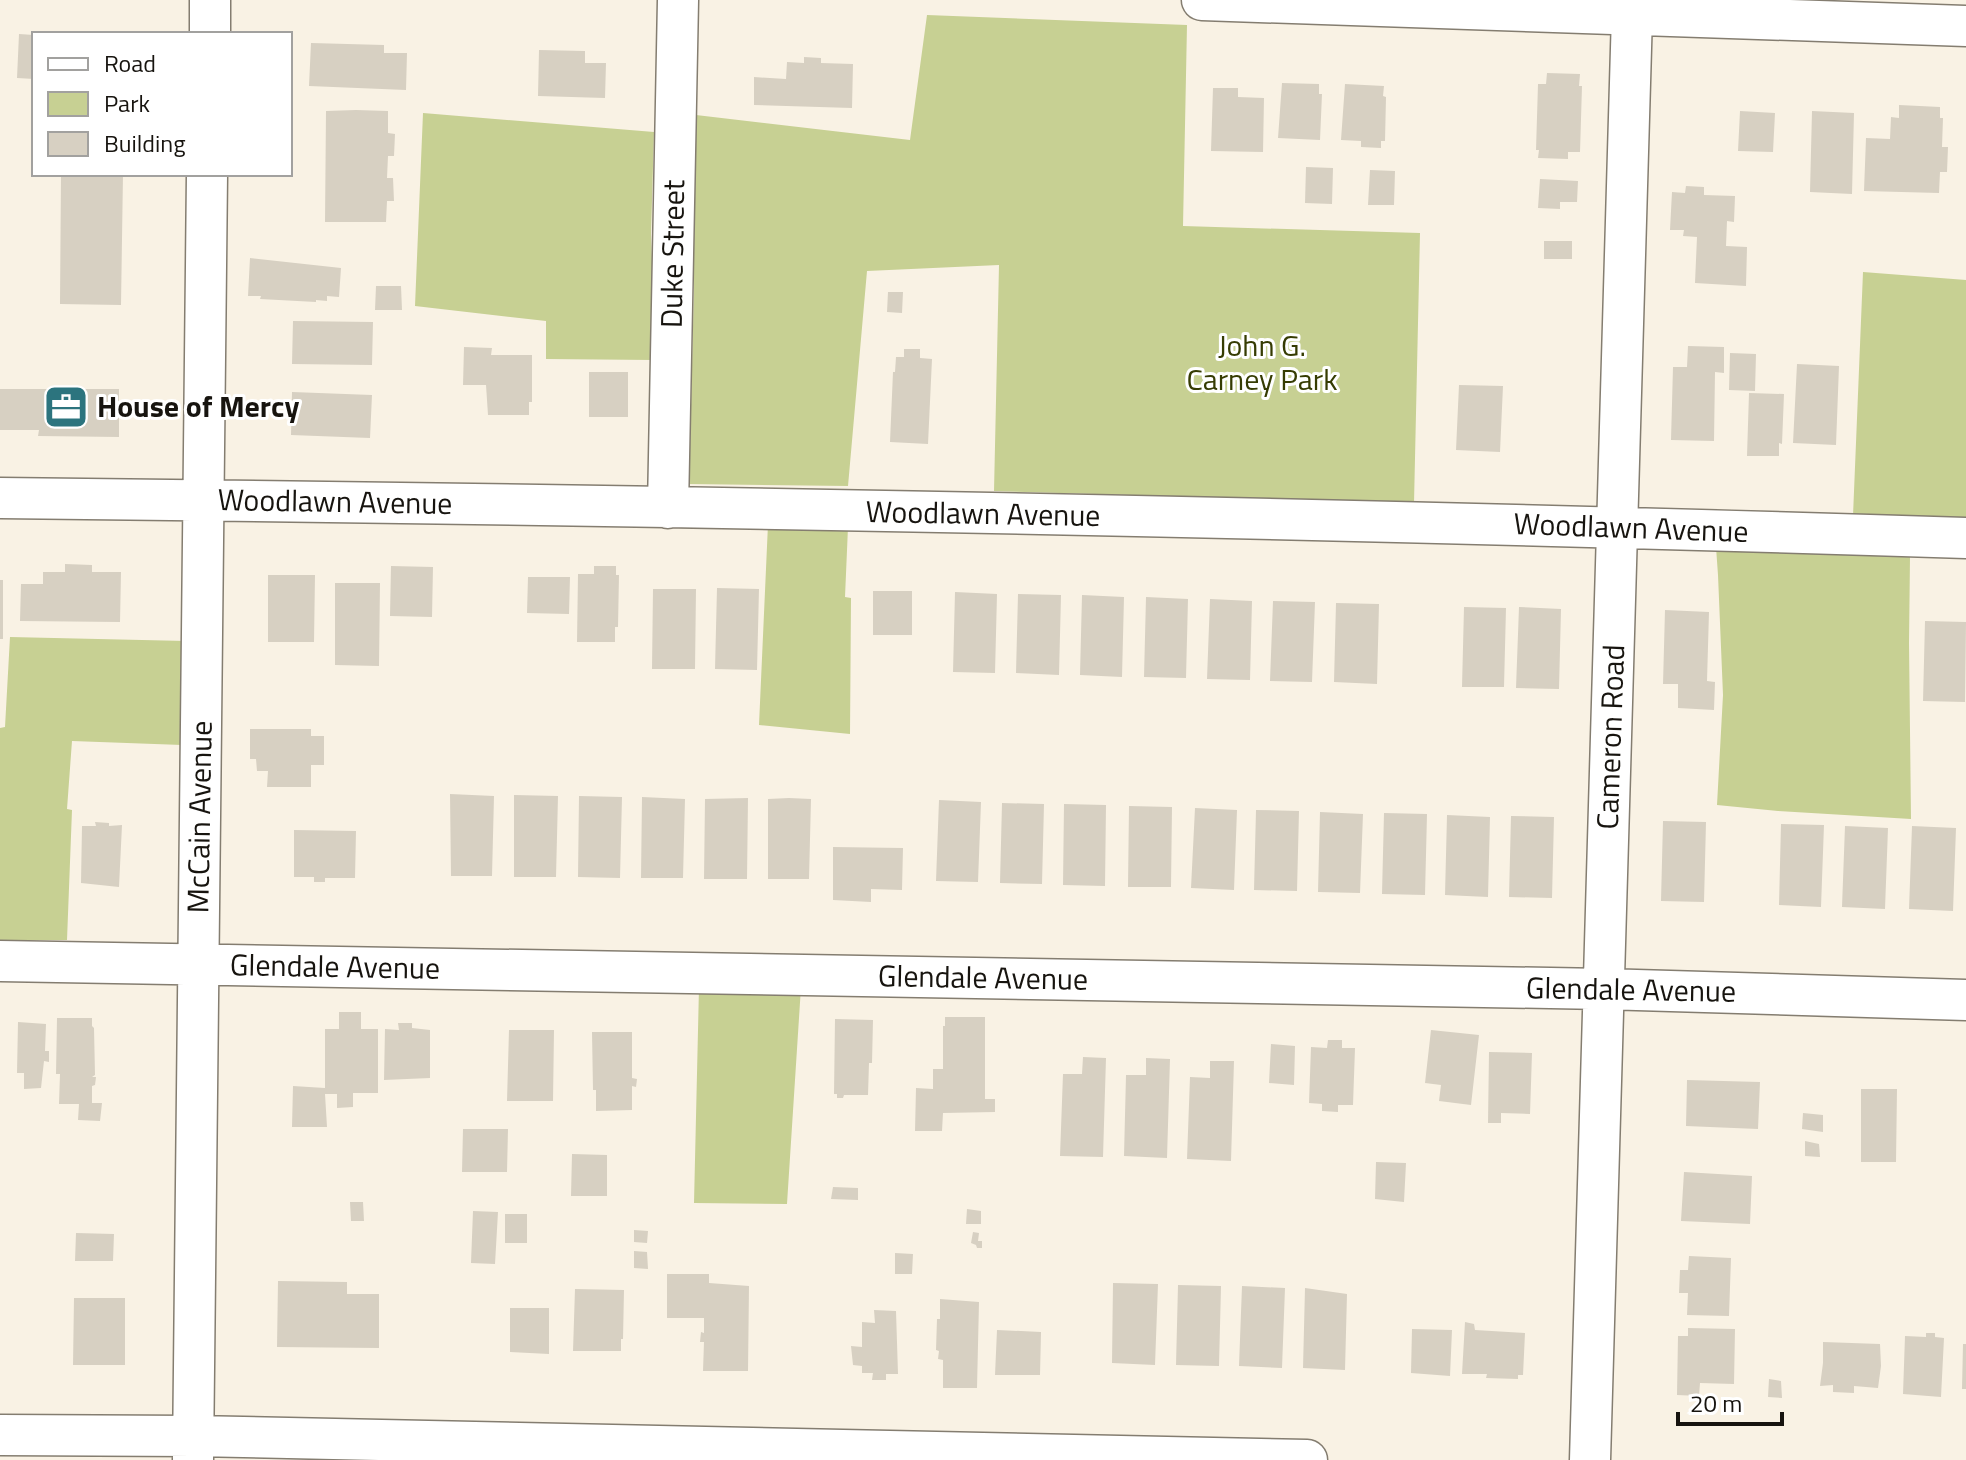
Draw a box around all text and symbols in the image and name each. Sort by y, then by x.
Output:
legend [32,32,292,176]
text: Road [104,45,156,81]
text: Park [104,85,150,121]
text: Building [104,125,186,161]
street label: Duke Street [648,179,696,329]
park label: John G. Carney Park [1186,322,1338,402]
office icon: House of Mercy [42,383,90,431]
place label: House of Mercy [97,383,299,429]
street label: Woodlawn Avenue [217,476,453,526]
street label: Woodlawn Avenue [865,488,1101,538]
street label: Woodlawn Avenue [1513,500,1749,554]
street label: Cameron Road [1584,644,1636,830]
street label: McCain Avenue [174,720,224,914]
street label: Glendale Avenue [230,941,440,991]
street label: Glendale Avenue [878,952,1088,1002]
street label: Glendale Avenue [1526,964,1736,1014]
scale bar [1678,1376,1782,1426]
text: 20 m [1690,1385,1742,1421]

